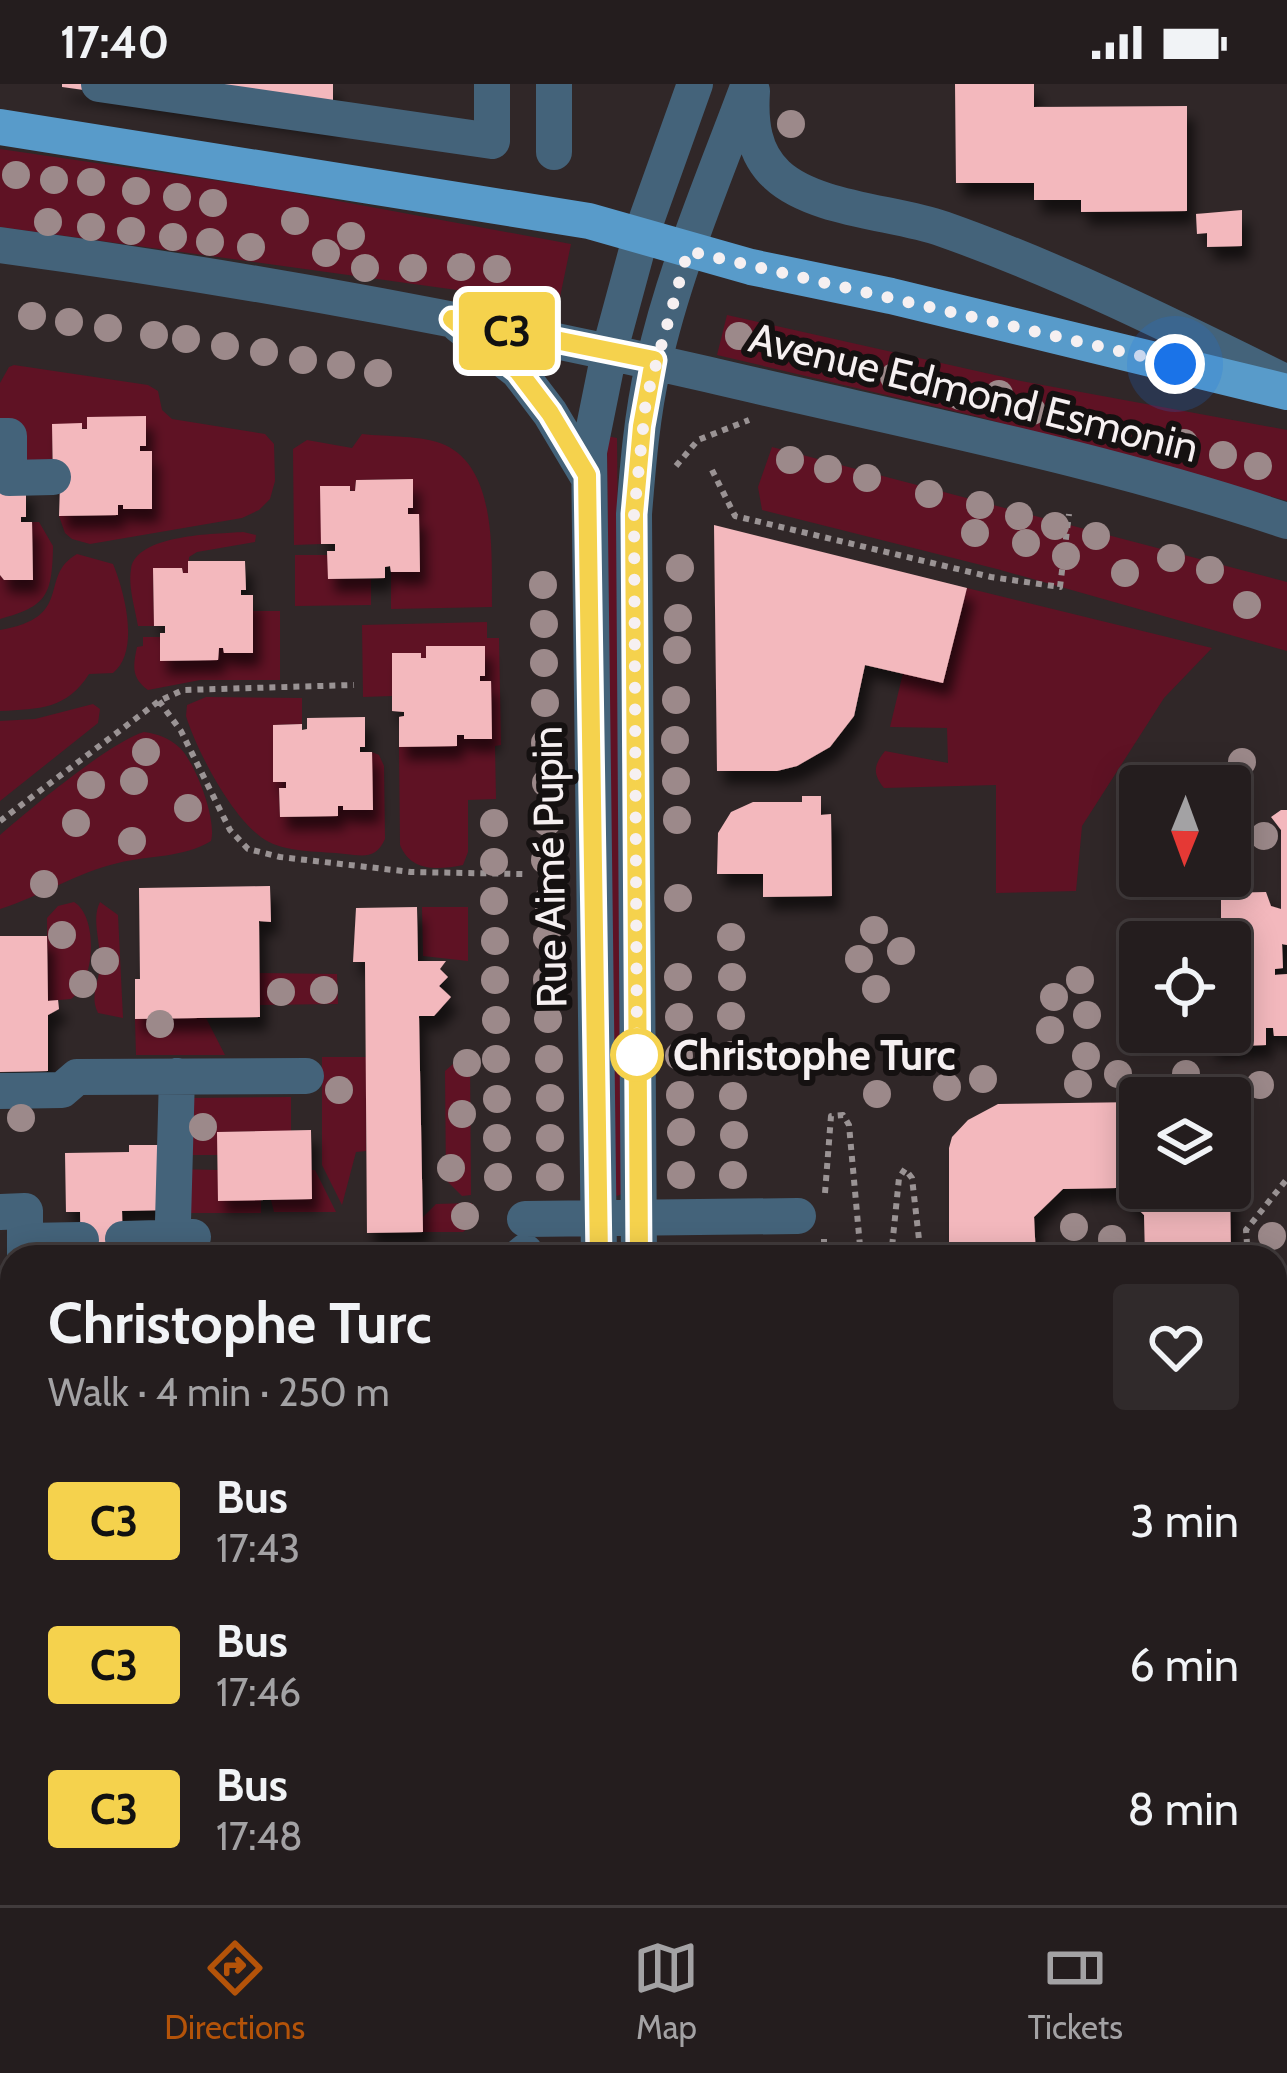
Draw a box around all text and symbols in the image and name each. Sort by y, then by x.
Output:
text: 17:40 [60,15,169,69]
line badge: C3 [453,292,561,370]
text: C3 [483,305,531,357]
street label: Avenue Edmond Esmonin [744,311,1204,473]
your location [1145,334,1205,394]
street label: Rue Aimé Pupin [521,726,577,1008]
north arrow [1119,765,1251,897]
map controls [1119,765,1251,1209]
button: locate [1119,921,1251,1053]
place label: Christophe Turc [673,1029,956,1081]
marker: Christophe Turc [612,1030,662,1080]
button: layers [1119,1077,1251,1209]
button: heart [1113,1284,1239,1410]
text: Christophe Turc [48,1288,432,1357]
text: Walk · 4 min · 250 m [48,1368,390,1416]
text: Bus [216,1470,288,1524]
text: 3 min [1130,1494,1239,1548]
text: C3 [90,1495,138,1547]
text: 17:43 [216,1524,300,1572]
text: Bus [216,1614,288,1668]
text: 6 min [1129,1638,1239,1692]
text: C3 [90,1639,138,1691]
text: 17:46 [216,1668,301,1716]
text: Bus [216,1758,288,1812]
text: 8 min [1127,1782,1239,1836]
text: C3 [90,1783,138,1835]
text: 17:48 [216,1812,303,1860]
tab: Directions [164,1935,305,2047]
tab: Map [633,1935,699,2047]
tab: Tickets [1028,1935,1123,2047]

